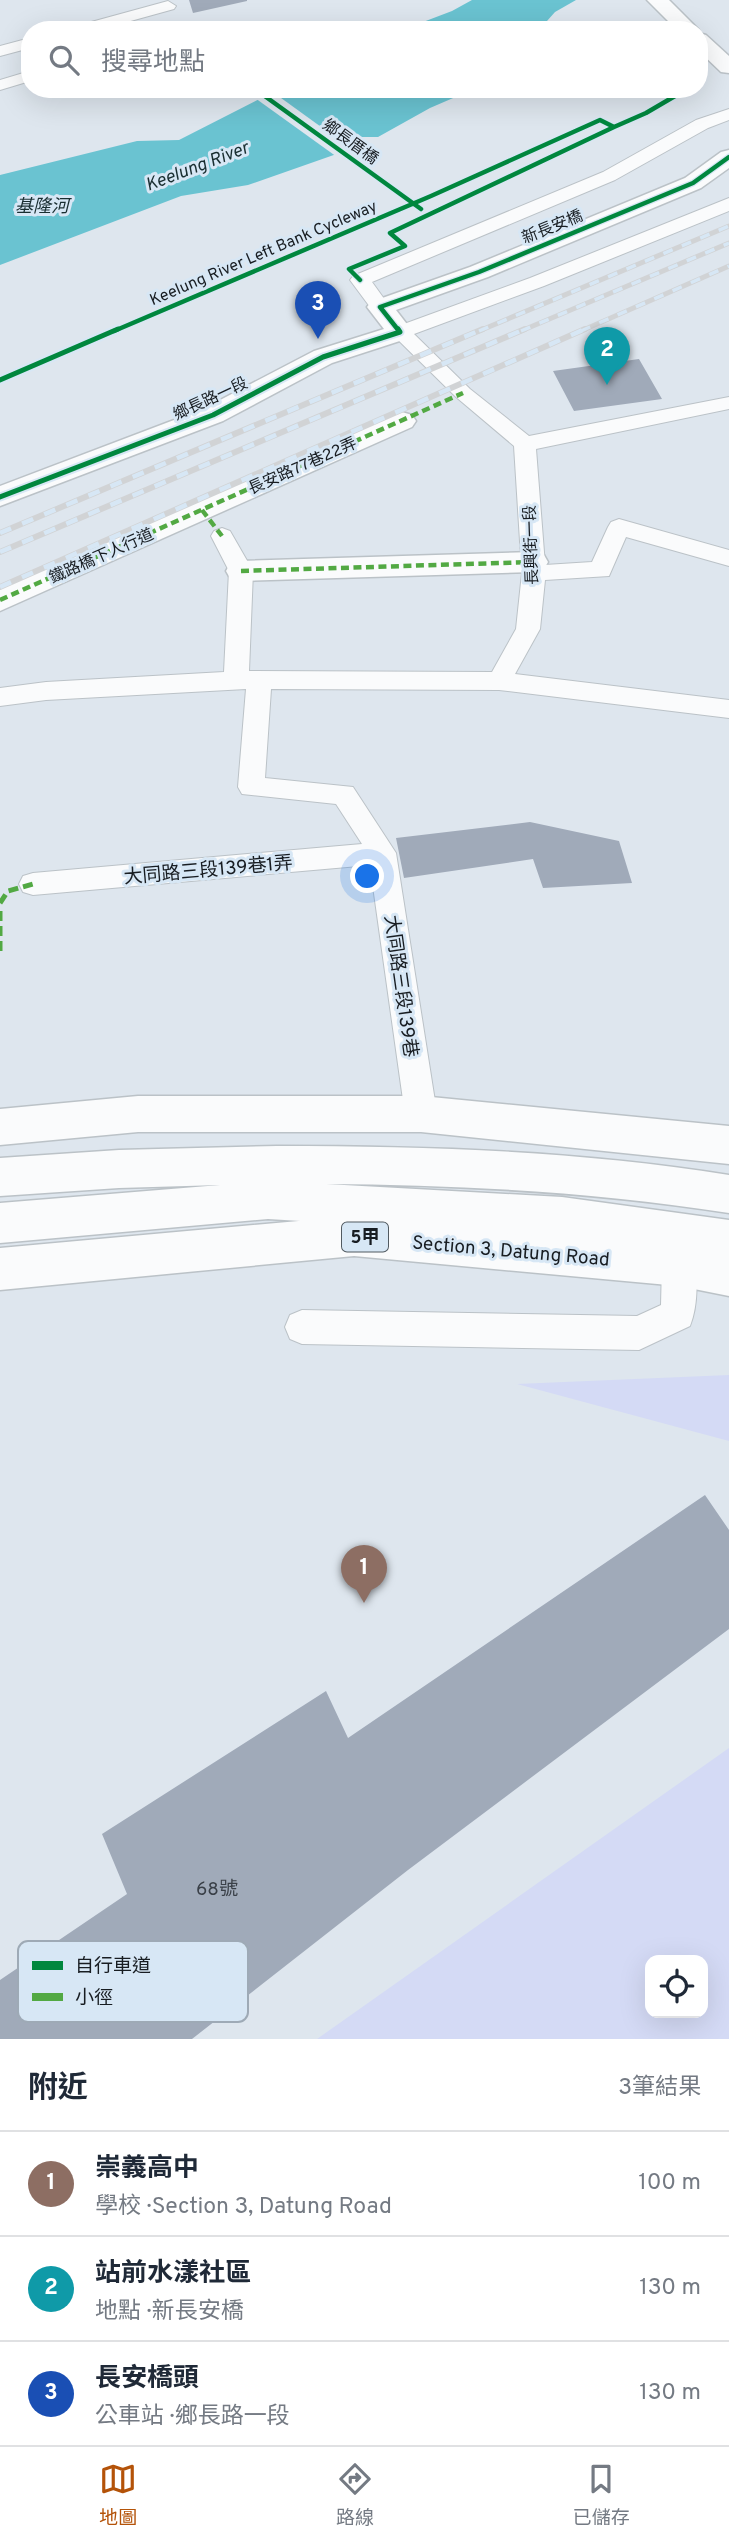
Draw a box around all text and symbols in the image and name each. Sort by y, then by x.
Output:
search box [21,21,708,98]
icon: search [45,41,83,79]
text: 搜尋地點 [101,47,205,80]
street label: 鄉長厝橋 [318,116,382,170]
water label: Keelung River [143,136,254,198]
water label: 基隆河 [15,196,72,219]
street label: Keelung River Left Bank Cycleway [147,197,380,311]
street label: 新長安橋 [519,207,586,249]
pin: 3 [295,281,341,339]
pin: 2 [584,327,630,385]
street label: 鄉長路一段 [170,374,251,426]
street label: 長安路77巷22弄 [245,434,360,500]
street label: 長興街一段 [521,505,543,585]
street label: 鐵路橋下人行道 [47,525,157,589]
street label: 大同路三段139巷1弄 [123,852,294,890]
your location [350,859,384,893]
street label: 大同路三段139巷 [378,914,422,1059]
road number: 5甲 [342,1222,388,1252]
street label: Section 3, Datung Road [411,1231,611,1273]
pin: 1 [341,1545,387,1603]
house number: 68號 [196,1878,238,1902]
legend [18,1941,248,2022]
text: 自行車道 [75,1955,151,1979]
map controls [645,1955,708,2018]
button: locate [645,1955,708,2018]
text: 小徑 [75,1987,113,2011]
text: 附近 [28,2071,88,2108]
text: 3筆結果 [618,2074,701,2103]
text: 崇義高中 [95,2153,199,2186]
text: 1 [46,2169,56,2198]
text: 100 m [638,2169,701,2198]
text: 學校 · Section 3, Datung Road [95,2193,392,2222]
text: 站前水漾社區 [95,2258,251,2291]
text: 2 [44,2274,58,2303]
text: 130 m [639,2274,701,2303]
text: 地點 · 新長安橋 [95,2298,244,2327]
text: 長安橋頭 [95,2363,199,2396]
text: 3 [44,2379,58,2408]
text: 130 m [639,2379,701,2408]
text: 公車站 · 鄉長路一段 [95,2403,290,2432]
tab: 地圖 [99,2460,137,2531]
tab: 路線 [336,2460,374,2531]
tab: 已儲存 [573,2460,630,2531]

